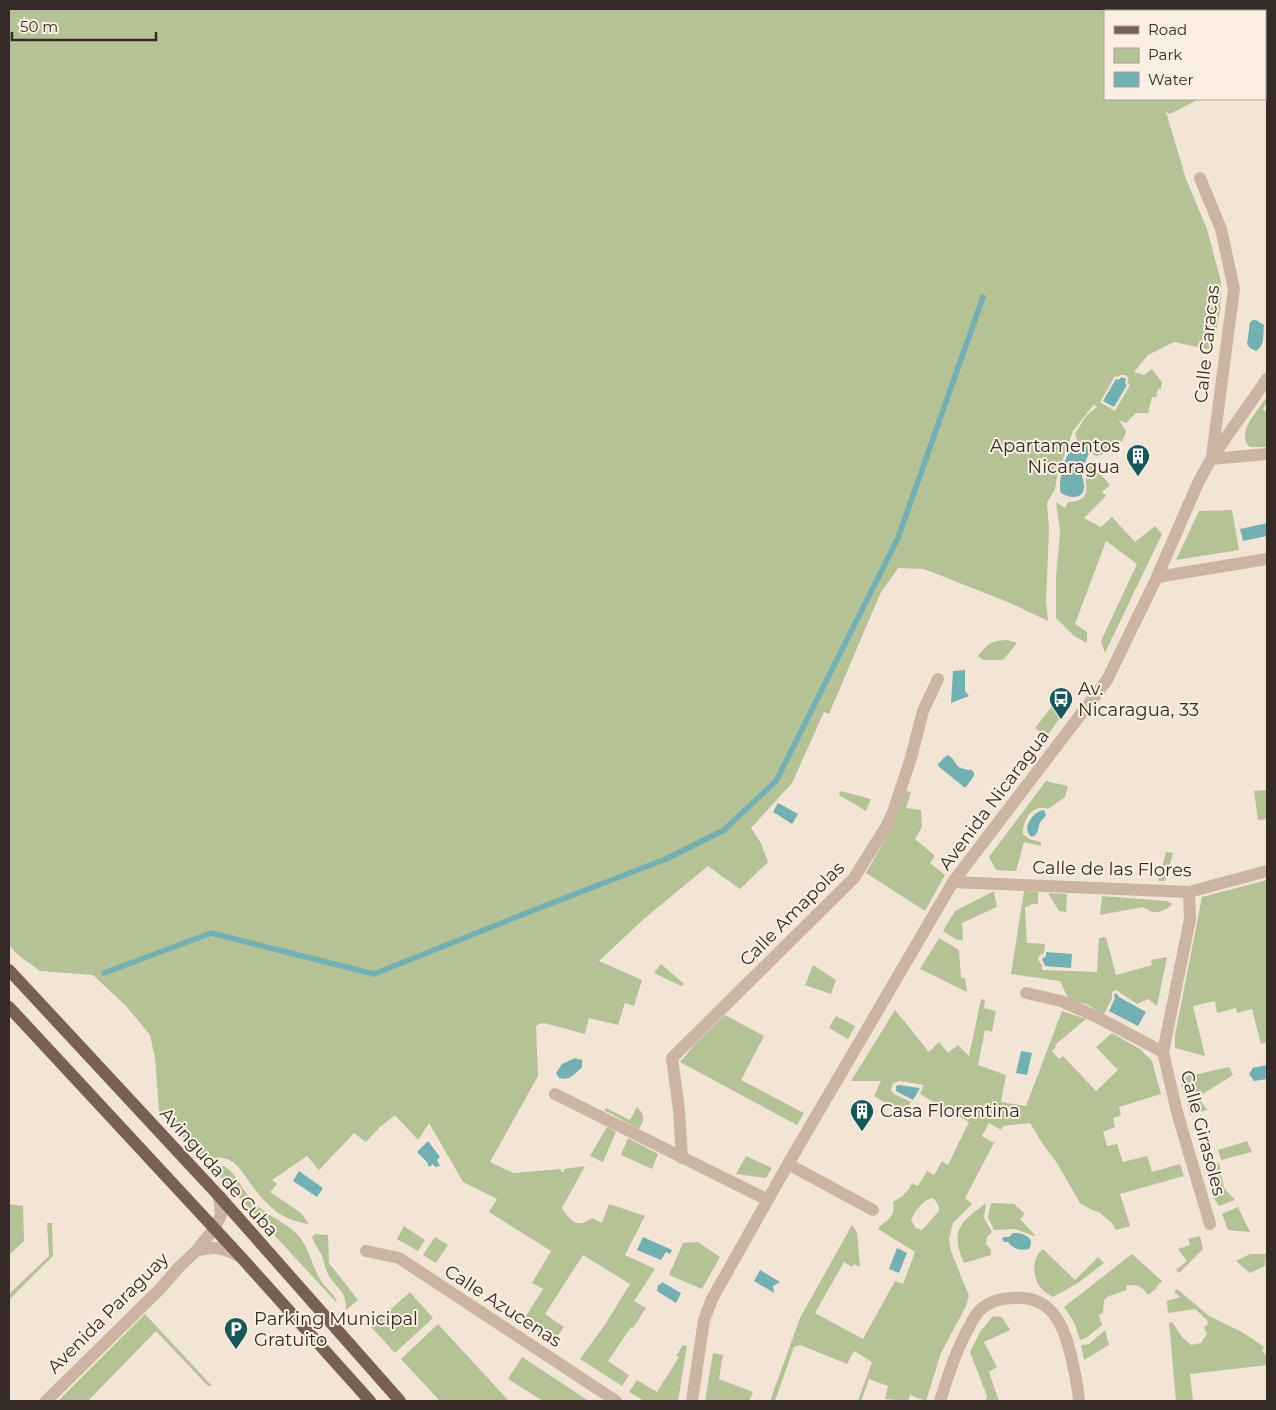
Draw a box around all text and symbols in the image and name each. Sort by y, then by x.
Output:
scale bar [12,10,156,42]
legend [1104,10,1266,100]
text: 50 m [20,17,58,36]
text: Road [1148,20,1187,39]
text: Park [1148,45,1182,64]
text: Water [1148,70,1194,89]
street label: Calle Caracas [1190,284,1224,404]
place label: Apartamentos Nicaragua [990,435,1120,478]
building icon: Apartamentos Nicaragua [1125,443,1151,477]
place label: Av. Nicaragua, 33 [1078,678,1199,721]
bus stop icon: Av. Nicaragua, 33 [1048,686,1074,720]
street label: Avenida Nicaragua [934,726,1054,874]
street label: Calle Amapolas [735,857,849,971]
street label: Calle de las Flores [1032,857,1192,881]
street label: Calle Girasoles [1176,1068,1230,1198]
building icon: Casa Florentina [849,1098,875,1132]
place label: Casa Florentina [880,1100,1020,1122]
street label: Avinguda de Cuba [155,1103,283,1241]
street label: Avenida Paraguay [43,1248,173,1378]
street label: Calle Azucenas [440,1260,566,1352]
place label: Parking Municipal Gratuito [254,1308,418,1351]
parking icon: Parking Municipal Gratuito [223,1316,249,1350]

